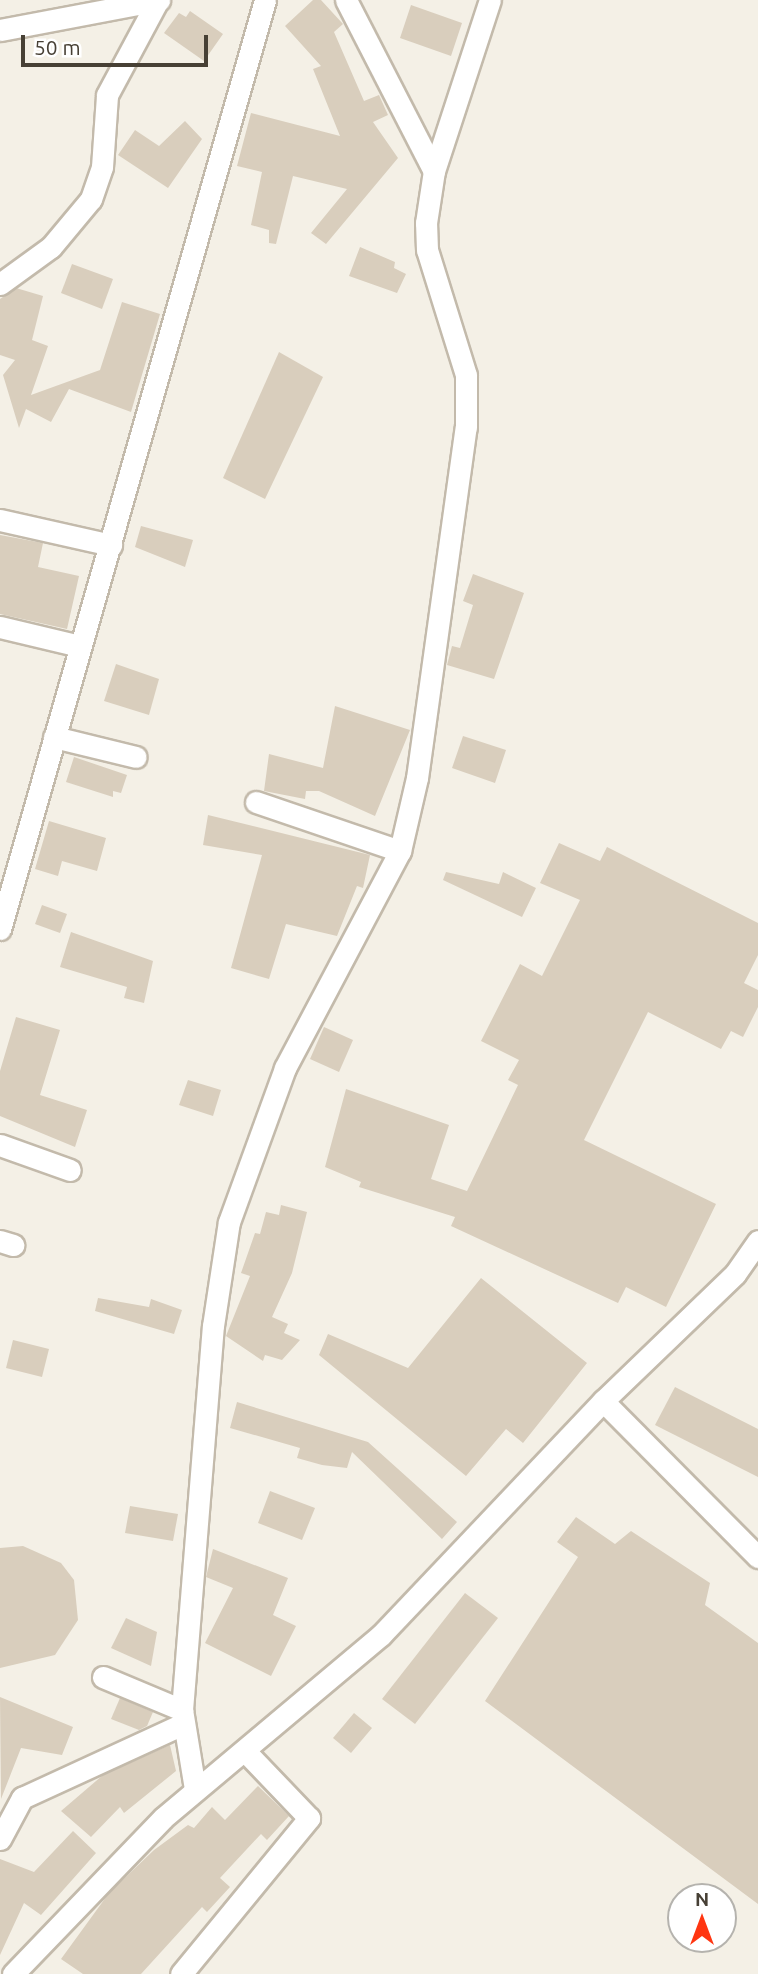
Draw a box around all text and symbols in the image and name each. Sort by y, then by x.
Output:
scale bar [24,21,212,65]
text: 50 m [34,35,81,59]
north arrow [667,1883,737,1953]
text: N [695,1888,709,1910]

